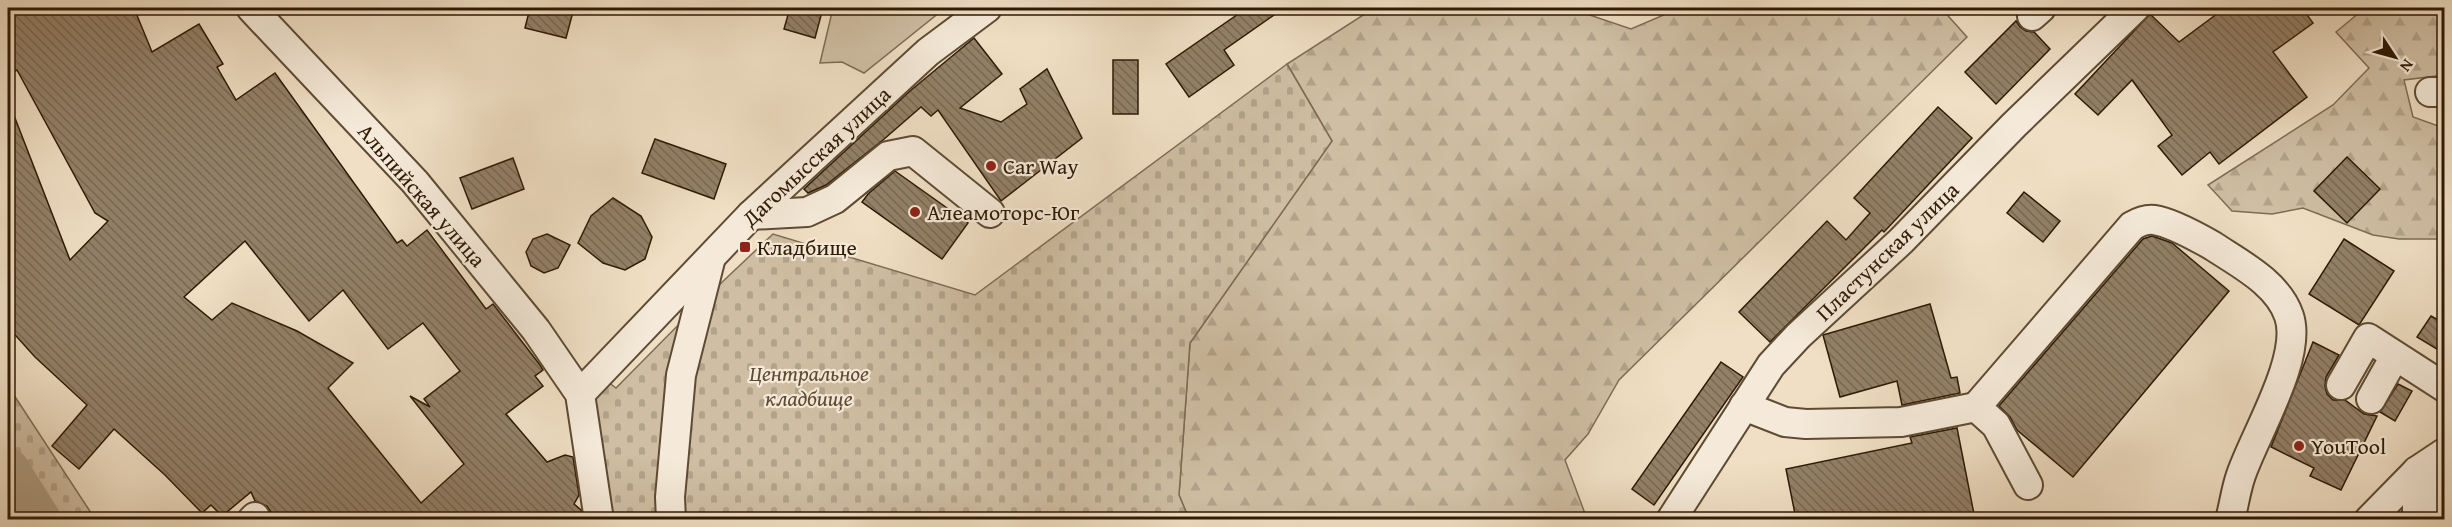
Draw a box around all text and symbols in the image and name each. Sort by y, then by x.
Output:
north arrow [2365,27,2425,87]
text: N [2394,54,2420,77]
street label: Дагомысская улица [734,78,898,234]
street label: Альпийская улица [350,116,494,274]
place label: Car Way [1003,150,1079,182]
marker: Car Way [984,159,998,173]
street label: Пластунская улица [1808,174,1966,328]
place label: Алеамоторс-Юг [927,196,1080,228]
marker: Алеамоторс-Юг [908,205,922,219]
place label: Кладбище [757,231,857,263]
marker: Кладбище [738,240,752,254]
park label: Центральное кладбище [749,357,869,414]
place label: YouTool [2311,430,2386,462]
marker: YouTool [2292,439,2306,453]

